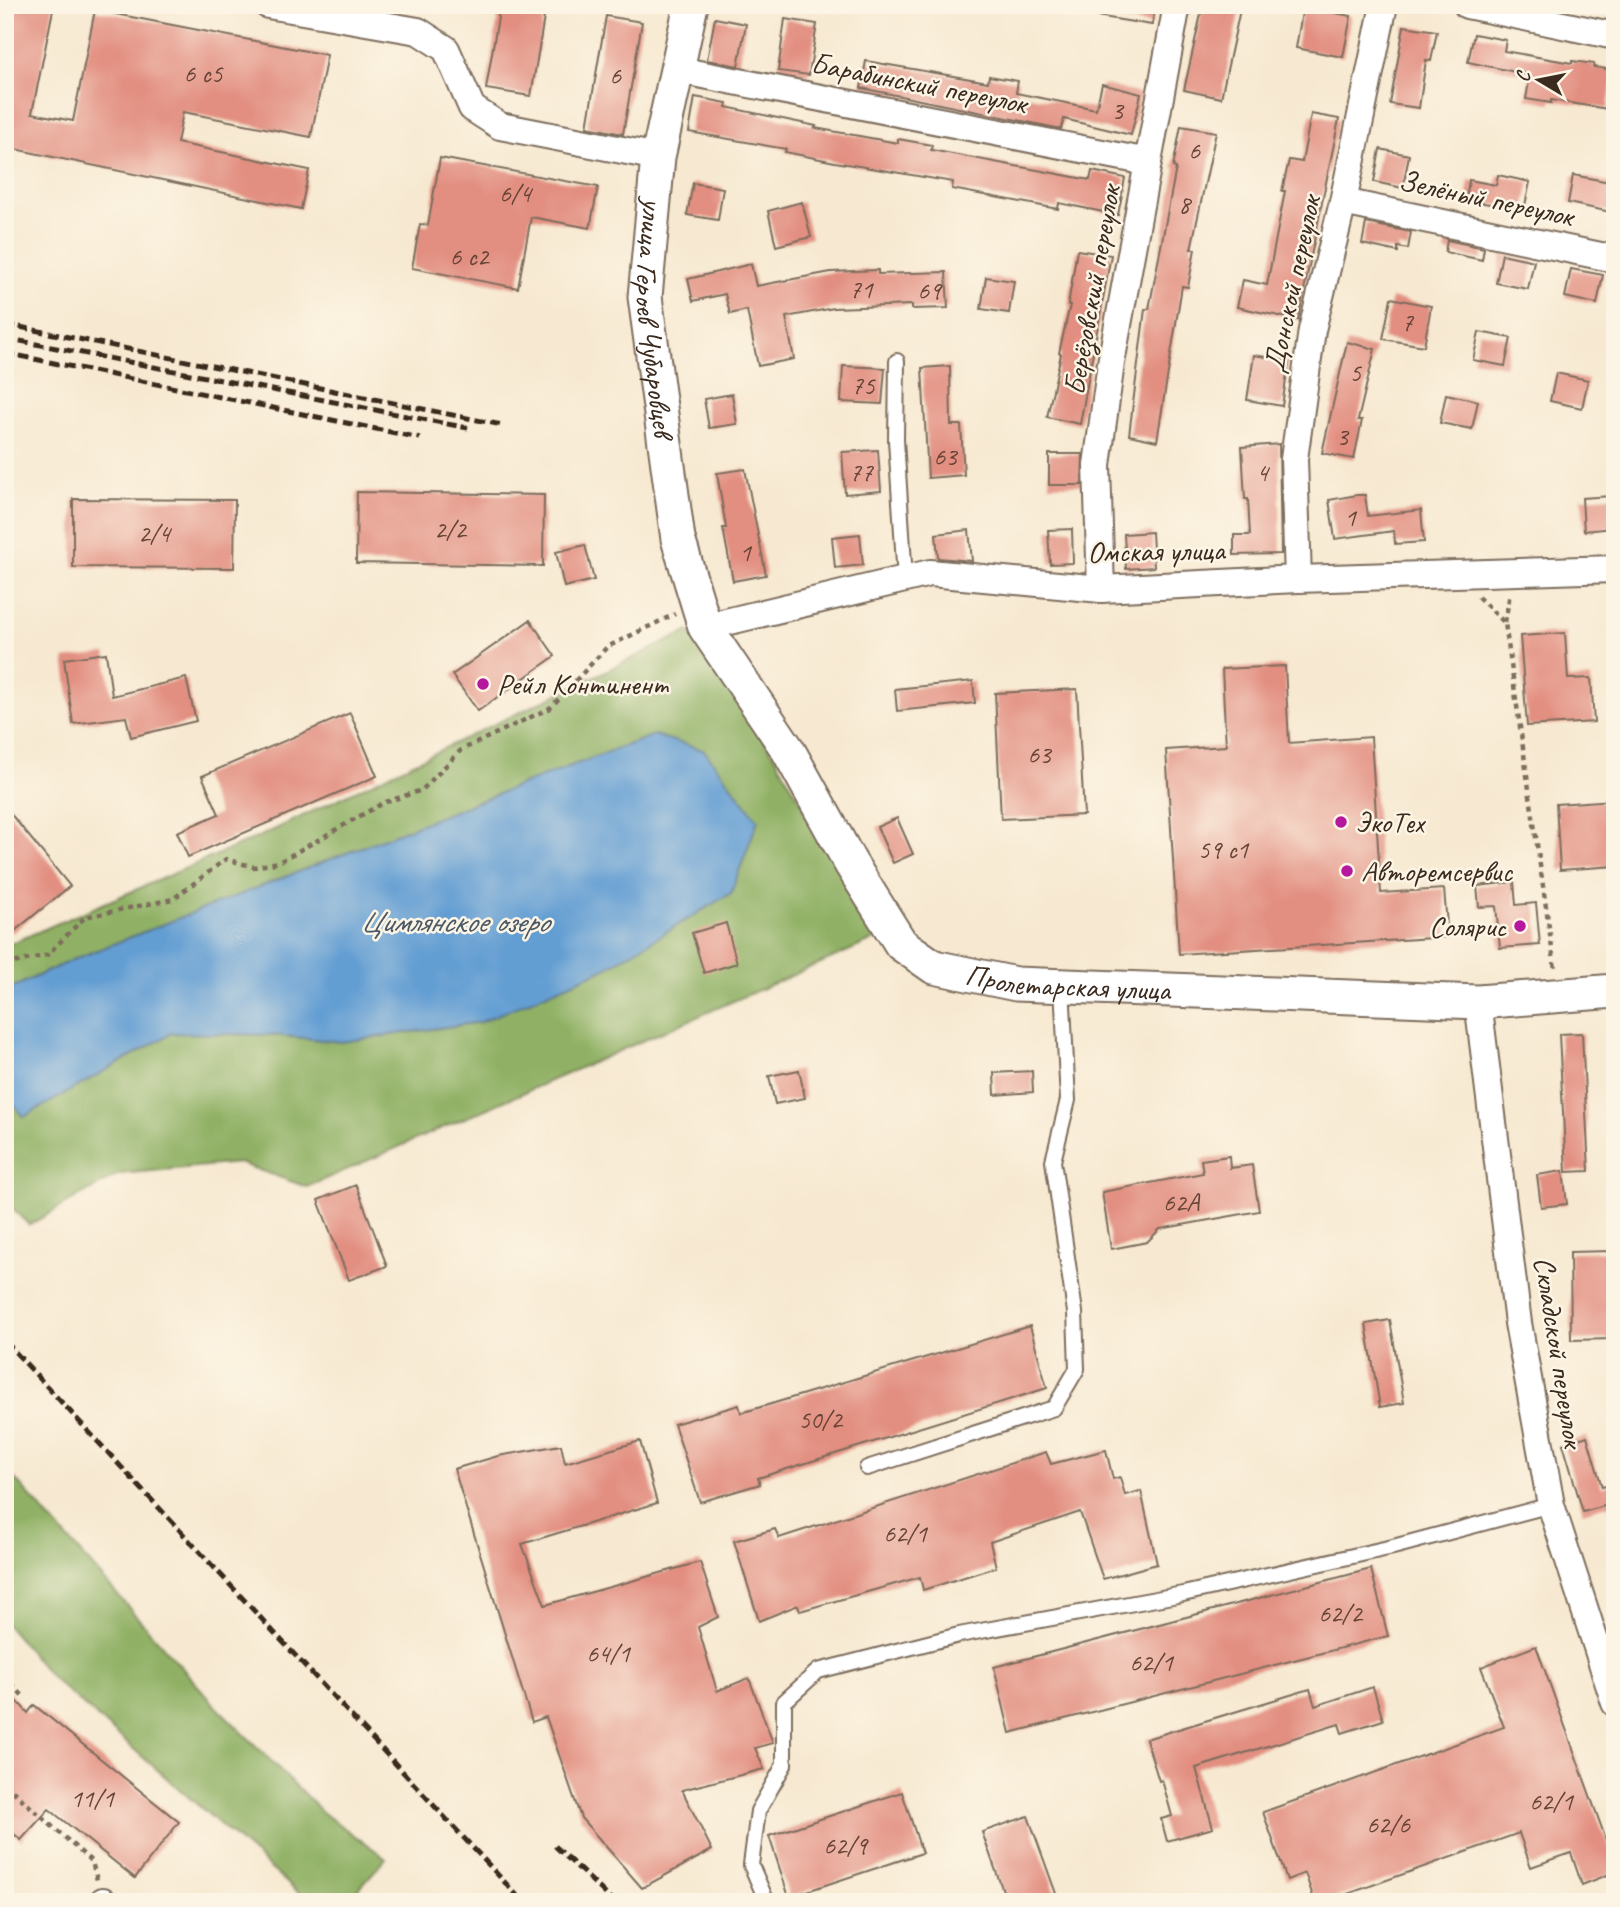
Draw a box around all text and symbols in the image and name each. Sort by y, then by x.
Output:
street label: Барабинский переулок [808,43,1033,123]
north arrow [1504,46,1574,116]
house number: 6 с5 [184,57,224,90]
house number: 6 [609,59,622,92]
text: С [1511,68,1536,84]
house number: 3 [1111,94,1125,127]
house number: 6 [1188,134,1201,167]
street label: Зелёный переулок [1395,161,1580,236]
house number: 6/4 [499,177,533,210]
street label: Берёзовский переулок [1055,179,1130,398]
house number: 8 [1178,188,1192,221]
street label: Донской переулок [1255,189,1330,376]
street label: улица Героев Чубаровцев [626,195,684,445]
house number: 6 с2 [450,240,491,273]
house number: 71 [849,273,874,306]
house number: 69 [917,274,943,307]
house number: 7 [1401,306,1414,339]
house number: 5 [1349,356,1362,389]
house number: 75 [851,369,876,402]
house number: 3 [1336,420,1350,453]
house number: 63 [933,440,959,473]
house number: 77 [849,456,874,489]
house number: 4 [1256,456,1270,489]
house number: 1 [1344,501,1357,534]
house number: 2/2 [434,513,468,546]
house number: 2/4 [138,517,172,550]
street label: Омская улица [1087,531,1227,571]
house number: 1 [739,536,752,569]
place label: Рейл Континент [497,665,670,703]
marker: Рейл Континент [475,676,491,692]
house number: 63 [1027,738,1053,771]
place label: ЭкоТех [1355,803,1427,841]
marker: ЭкоТех [1333,814,1349,830]
house number: 59 с1 [1198,833,1250,866]
place label: Авторемсервис [1361,852,1513,890]
marker: Авторемсервис [1339,863,1355,879]
water label: Цимлянское озеро [360,901,553,942]
place label: Солярис [1429,907,1507,945]
marker: Солярис [1512,918,1528,934]
street label: Пролетарская улица [962,955,1173,1009]
house number: 62А [1163,1186,1201,1219]
street label: Складской переулок [1525,1254,1593,1453]
house number: 50/2 [798,1403,844,1436]
house number: 62/1 [883,1517,928,1550]
house number: 62/2 [1318,1597,1364,1630]
house number: 64/1 [586,1637,631,1670]
house number: 62/1 [1129,1646,1174,1679]
house number: 11/1 [70,1782,115,1815]
house number: 62/1 [1529,1785,1574,1818]
house number: 62/6 [1366,1808,1411,1841]
house number: 62/9 [823,1829,869,1862]

